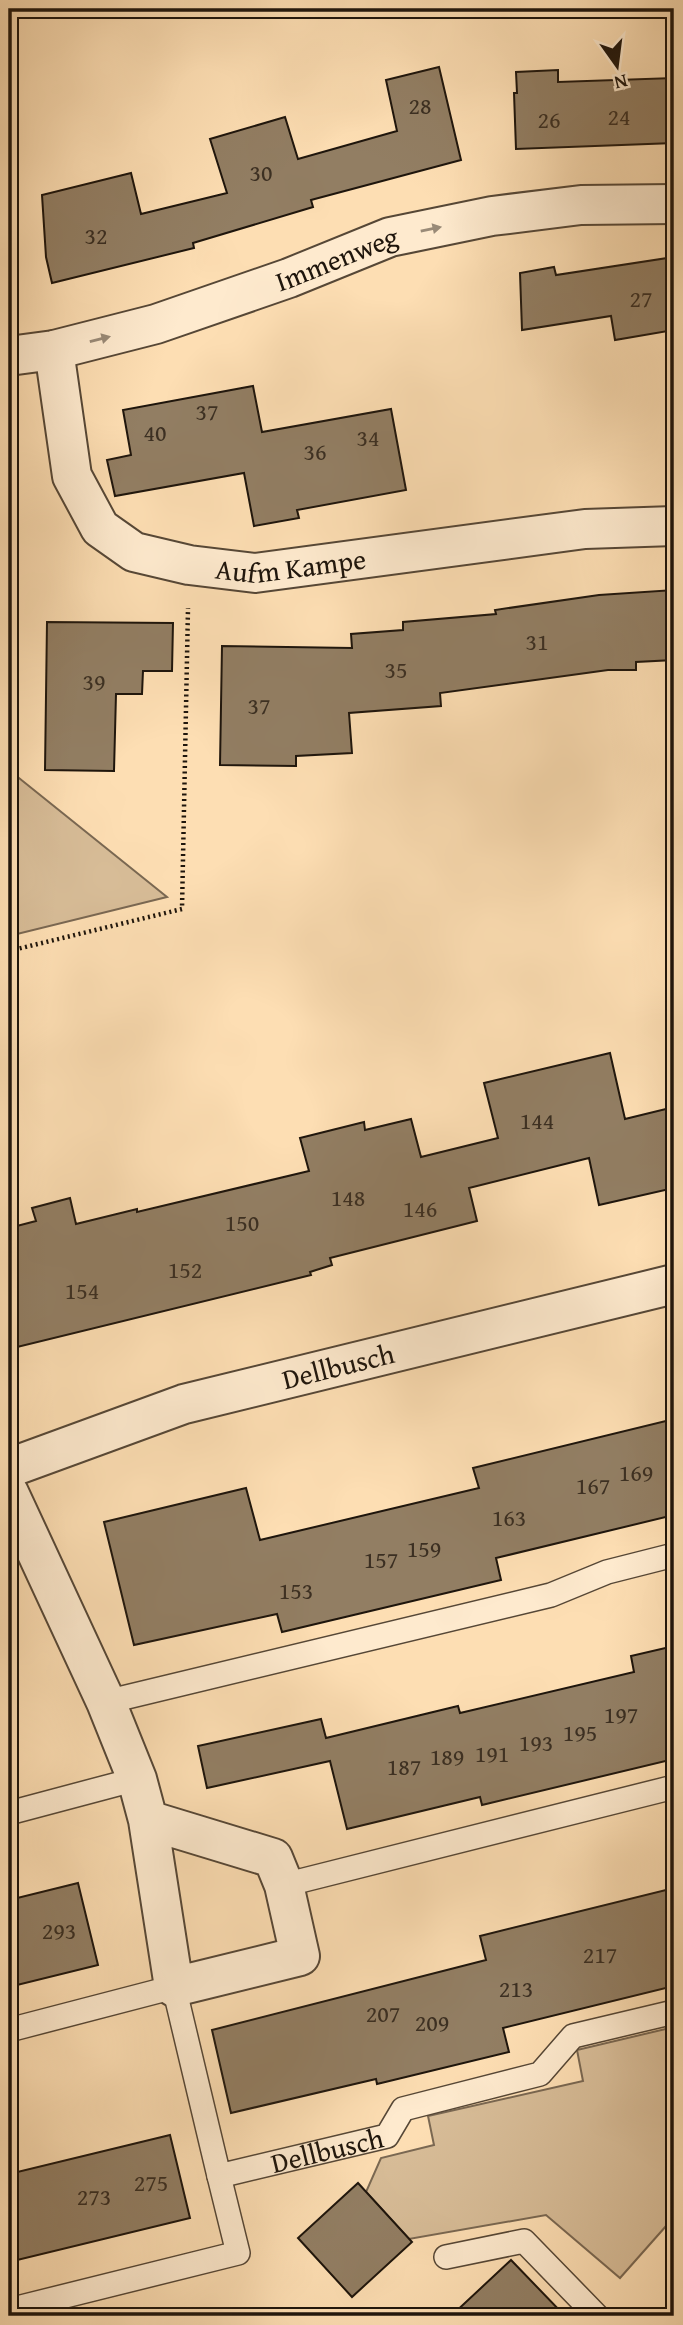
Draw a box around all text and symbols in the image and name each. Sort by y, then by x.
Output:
north arrow [582,32,652,102]
text: N [611,67,631,98]
house number: 28 [408,88,432,123]
house number: 24 [607,99,631,134]
house number: 26 [537,102,561,137]
house number: 30 [249,155,273,190]
street label: Immenweg [270,215,401,301]
house number: 32 [84,218,108,253]
one-way arrow [420,223,442,234]
house number: 27 [629,281,653,316]
one-way arrow [89,333,111,344]
house number: 37 [195,394,219,429]
house number: 40 [143,415,167,450]
house number: 34 [356,420,380,455]
house number: 36 [303,434,327,469]
street label: Aufm Kampe [213,537,368,593]
house number: 31 [525,624,549,659]
house number: 35 [384,652,408,687]
house number: 39 [82,664,106,699]
house number: 37 [247,688,271,723]
house number: 144 [520,1103,554,1138]
house number: 148 [331,1180,365,1215]
house number: 146 [403,1191,437,1226]
house number: 150 [225,1205,259,1240]
house number: 152 [168,1252,202,1287]
house number: 154 [65,1273,99,1308]
street label: Dellbusch [278,1332,399,1399]
house number: 169 [619,1455,653,1490]
house number: 167 [576,1468,610,1503]
house number: 163 [492,1500,526,1535]
house number: 159 [407,1531,441,1566]
house number: 157 [364,1542,398,1577]
house number: 153 [279,1573,313,1608]
house number: 197 [604,1697,638,1732]
house number: 195 [563,1715,597,1750]
house number: 193 [519,1725,553,1760]
house number: 191 [475,1736,509,1771]
house number: 189 [430,1739,464,1774]
house number: 187 [387,1749,421,1784]
house number: 293 [42,1913,76,1948]
house number: 217 [583,1937,617,1972]
house number: 213 [499,1971,533,2006]
house number: 207 [366,1996,400,2031]
house number: 209 [415,2005,449,2040]
street label: Dellbusch [267,2117,388,2183]
house number: 275 [134,2165,168,2200]
house number: 273 [77,2179,111,2214]

